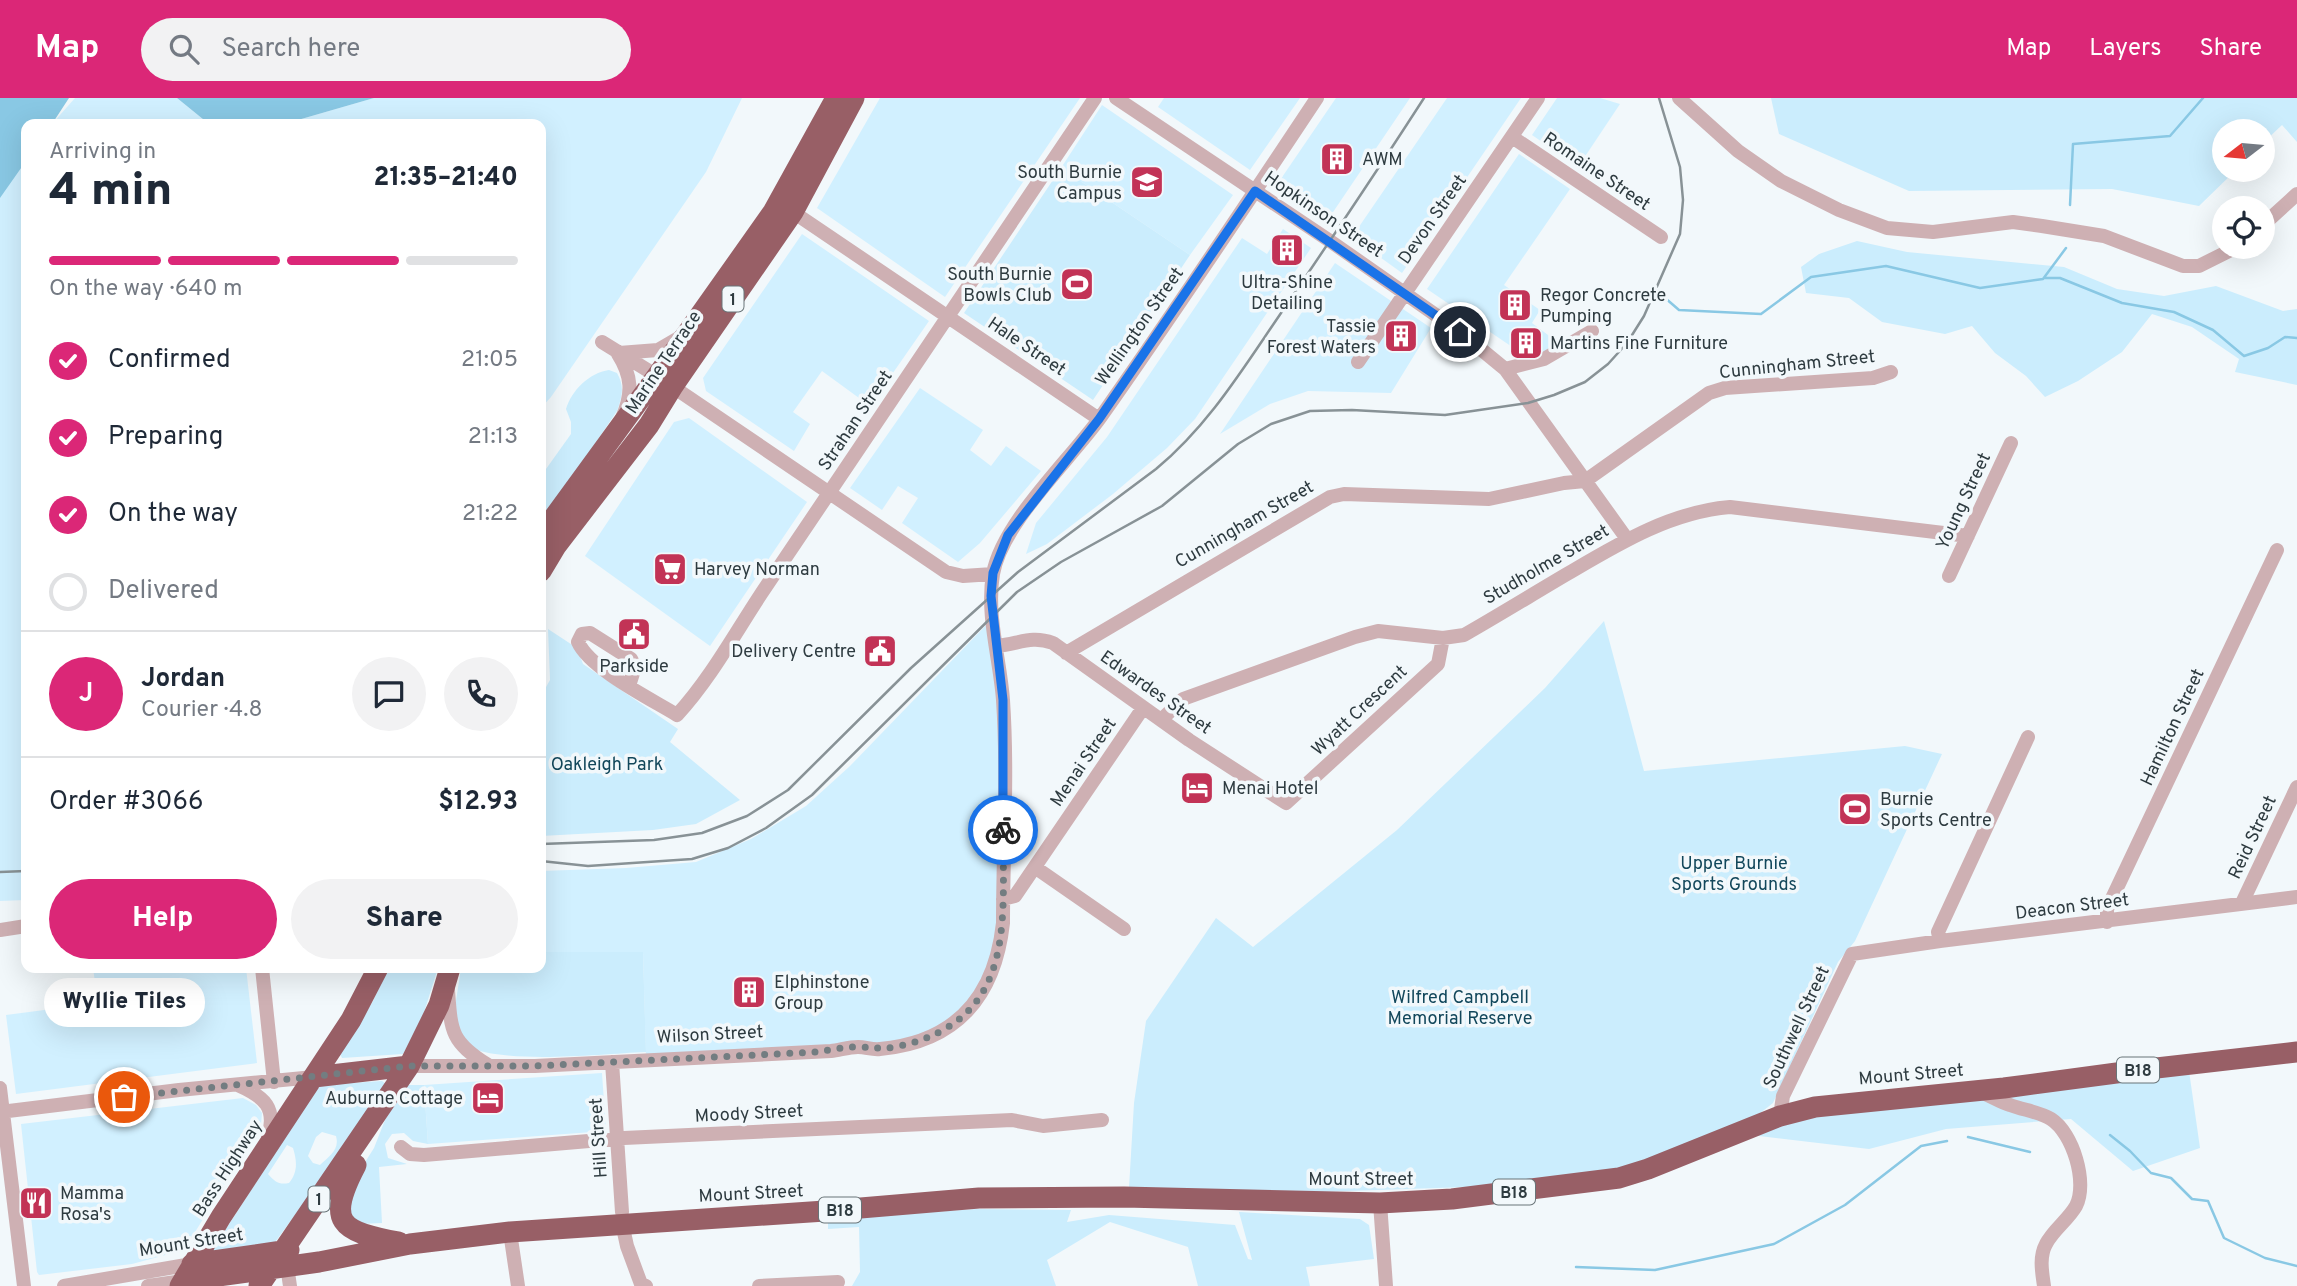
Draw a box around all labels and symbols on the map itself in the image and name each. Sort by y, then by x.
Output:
north arrow [2212,119,2275,182]
street label: Romaine Street [1538,128,1654,217]
building icon: AWM [1318,140,1356,178]
place label: AWM [1362,149,1403,172]
place label: South Burnie Campus [1017,162,1122,206]
school or university icon: South Burnie Campus [1128,163,1166,201]
street label: Hopkinson Street [1259,167,1387,264]
street label: Devon Street [1394,170,1473,269]
building icon: Ultra-Shine Detailing [1268,231,1306,269]
street label: Wellington Street [1091,263,1190,391]
place label: South Burnie Bowls Club [947,264,1052,308]
sports icon: South Burnie Bowls Club [1058,265,1096,303]
place label: Ultra-Shine Detailing [1241,272,1333,316]
place label: Regor Concrete Pumping [1540,285,1666,329]
road number: 1 [722,286,744,312]
building icon: Regor Concrete Pumping [1496,286,1534,324]
pin [1430,302,1490,362]
street label: Marine Terrace [621,307,707,419]
street label: Hale Street [983,313,1070,382]
place label: Tassie Forest Waters [1267,316,1376,360]
building icon: Tassie Forest Waters [1382,317,1420,355]
building icon: Martins Fine Furniture [1507,324,1545,362]
place label: Martins Fine Furniture [1550,333,1728,356]
street label: Cunningham Street [1718,346,1876,385]
street label: Strahan Street [814,366,898,476]
street label: Young Street [1932,449,1997,554]
street label: Cunningham Street [1171,476,1318,574]
street label: Studholme Street [1480,520,1614,611]
supermarket icon: Harvey Norman [651,550,689,588]
place label: Harvey Norman [694,559,820,582]
public building icon: Parkside [615,615,653,653]
public building icon: Delivery Centre [861,632,899,670]
place label: Delivery Centre [731,641,856,664]
street label: Edwardes Street [1095,646,1215,740]
place label: Parkside [599,656,669,679]
street label: Wyatt Crescent [1307,661,1413,761]
street label: Hamilton Street [2136,665,2211,790]
street label: Menai Street [1046,714,1122,812]
park label: Oakleigh Park [551,754,663,777]
hotel icon: Menai Hotel [1178,769,1216,807]
place label: Menai Hotel [1222,778,1318,801]
place label: Burnie Sports Centre [1880,789,1992,833]
sports icon: Burnie Sports Centre [1836,790,1874,828]
street label: Reid Street [2224,792,2283,883]
courier [968,795,1038,865]
park label: Upper Burnie Sports Grounds [1671,853,1797,897]
street label: Deacon Street [2014,889,2130,926]
street label: Southwell Street [1759,963,1836,1093]
place label: Elphinstone Group [774,972,869,1016]
building icon: Elphinstone Group [730,973,768,1011]
callout: Wyllie Tiles [44,978,204,1027]
park label: Wilfred Campbell Memorial Reserve [1388,987,1532,1031]
street label: Wilson Street [656,1021,764,1050]
road number: B18 [2117,1058,2159,1082]
street label: Mount Street [1858,1059,1965,1092]
pin [94,1067,154,1127]
hotel icon: Auburne Cottage [469,1079,507,1117]
place label: Auburne Cottage [325,1088,463,1111]
street label: Hill Street [585,1097,614,1179]
street label: Moody Street [694,1100,804,1129]
street label: Bass Highway [188,1116,268,1222]
street label: Mount Street [1308,1169,1414,1192]
street label: Mount Street [698,1180,804,1209]
road number: B18 [1493,1180,1535,1204]
place label: Mamma Rosa's [60,1183,124,1227]
restaurant icon: Mamma Rosa's [17,1184,55,1222]
road number: 1 [308,1186,330,1212]
road number: B18 [819,1198,861,1222]
street label: Mount Street [137,1224,245,1263]

